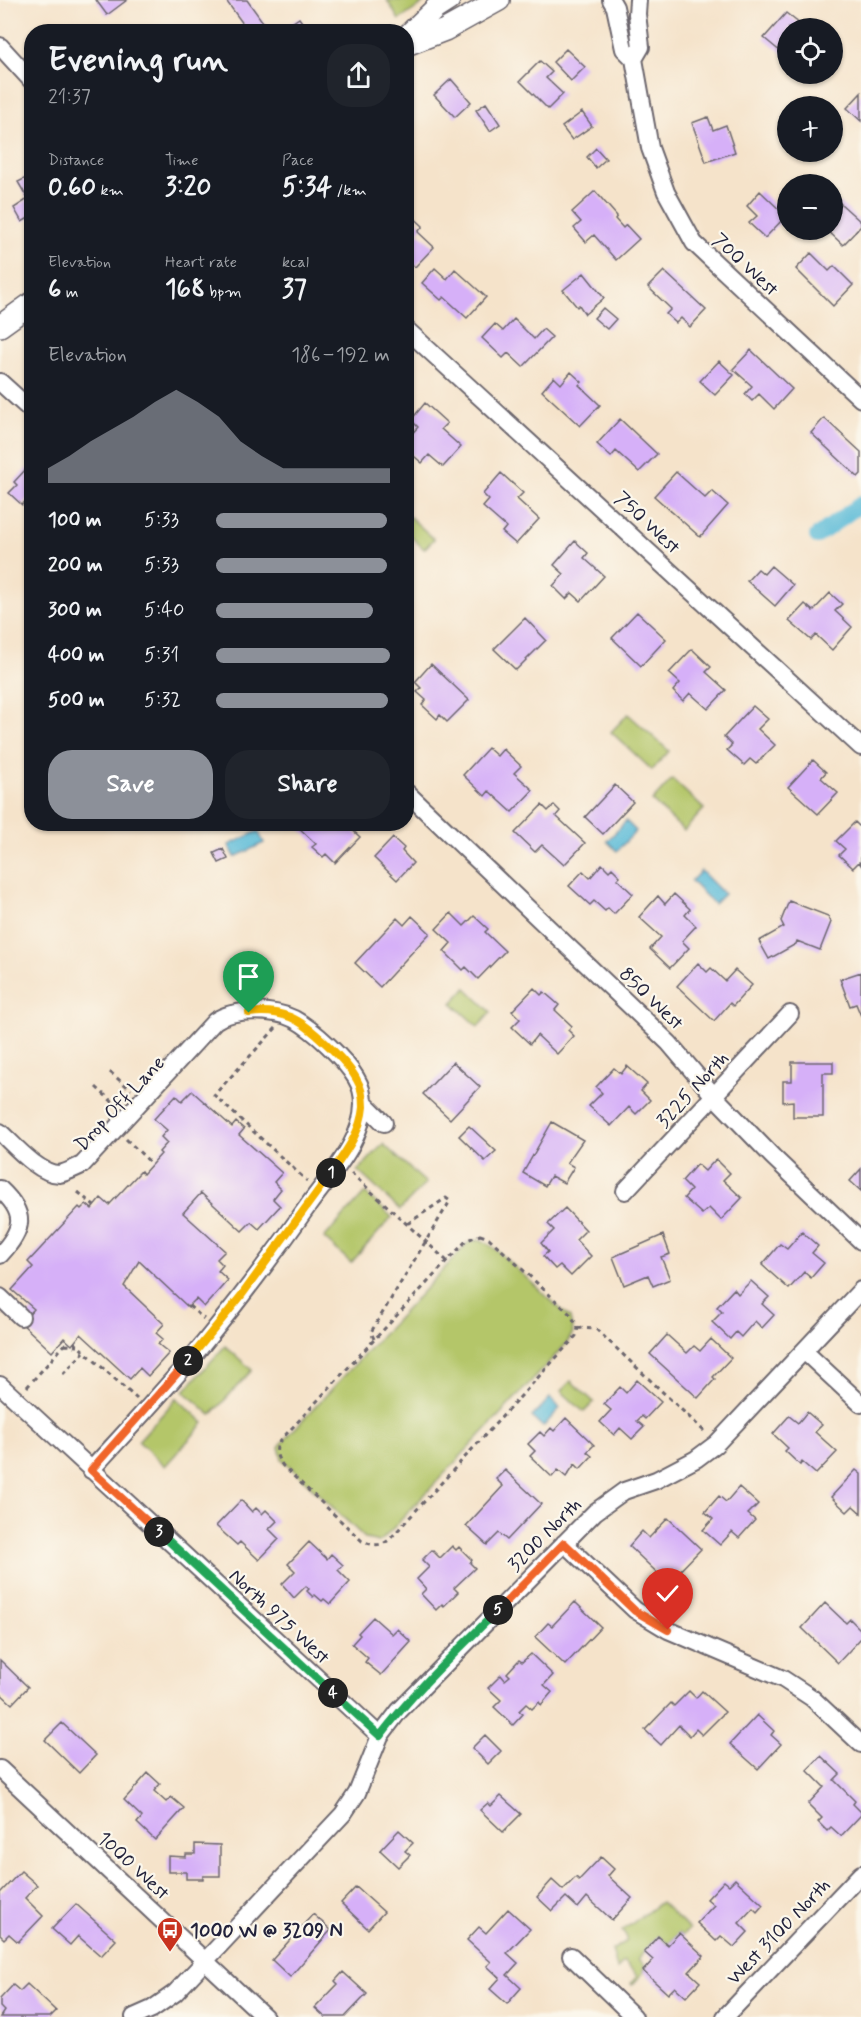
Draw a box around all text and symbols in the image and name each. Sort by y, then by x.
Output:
map controls [777,18,843,240]
button: locate [777,18,843,84]
text: Evening run [48,39,228,83]
button: share [327,44,390,107]
text: 21:37 [48,84,91,111]
button: + [777,96,843,162]
text: Distance [48,150,104,171]
text: Time [165,150,199,171]
text: Pace [282,150,314,171]
text: 0.60 [48,171,96,205]
text: 3:20 [165,171,211,205]
text: 5:34 [282,171,332,205]
button: − [777,174,843,240]
text: km [96,180,124,201]
text: /km [332,180,367,201]
street label: 700 West [706,227,784,303]
text: Elevation [48,252,111,273]
text: Heart rate [165,252,237,273]
text: kcal [282,252,309,273]
text: 6 [48,273,61,307]
text: 168 [165,273,205,307]
text: 37 [282,273,307,307]
text: m [61,282,78,303]
text: bpm [205,282,242,303]
text: Elevation [48,342,127,369]
text: 186–192 m [291,342,390,369]
street label: 750 West [608,486,686,561]
text: 100 m [48,507,102,534]
text: 5:33 [144,507,179,534]
text: 200 m [48,552,103,579]
text: 5:33 [144,552,179,579]
text: 300 m [48,597,102,624]
text: 5:40 [144,597,184,624]
text: 400 m [48,642,104,669]
text: 5:31 [144,642,179,669]
text: 500 m [48,687,105,714]
text: 5:32 [144,687,181,714]
button: Save [48,750,213,819]
button: Share [225,750,390,819]
pin [223,951,274,1013]
icon: arrive [232,960,265,993]
street label: 850 West [613,961,689,1037]
street label: 3225 North [651,1046,735,1134]
street label: Drop Off Lane [69,1050,171,1158]
pin: 1 [316,1158,346,1188]
text: 1 [327,1162,335,1183]
pin: 2 [173,1346,203,1376]
text: 2 [184,1350,192,1371]
street label: 3200 North [502,1492,588,1578]
pin: 3 [144,1517,174,1547]
text: 3 [155,1521,163,1542]
street label: North 975 West [223,1563,336,1671]
pin [642,1568,693,1630]
icon: check [651,1577,684,1610]
pin: 5 [483,1595,513,1625]
text: 5 [493,1599,503,1620]
pin: 4 [318,1678,348,1708]
text: 4 [328,1682,338,1703]
street label: 1000 West [91,1826,175,1907]
street label: West 3100 North [721,1873,837,1991]
bus stop icon: 1000 W @ 3209 N [155,1915,185,1953]
place label: 1000 W @ 3209 N [190,1918,343,1945]

